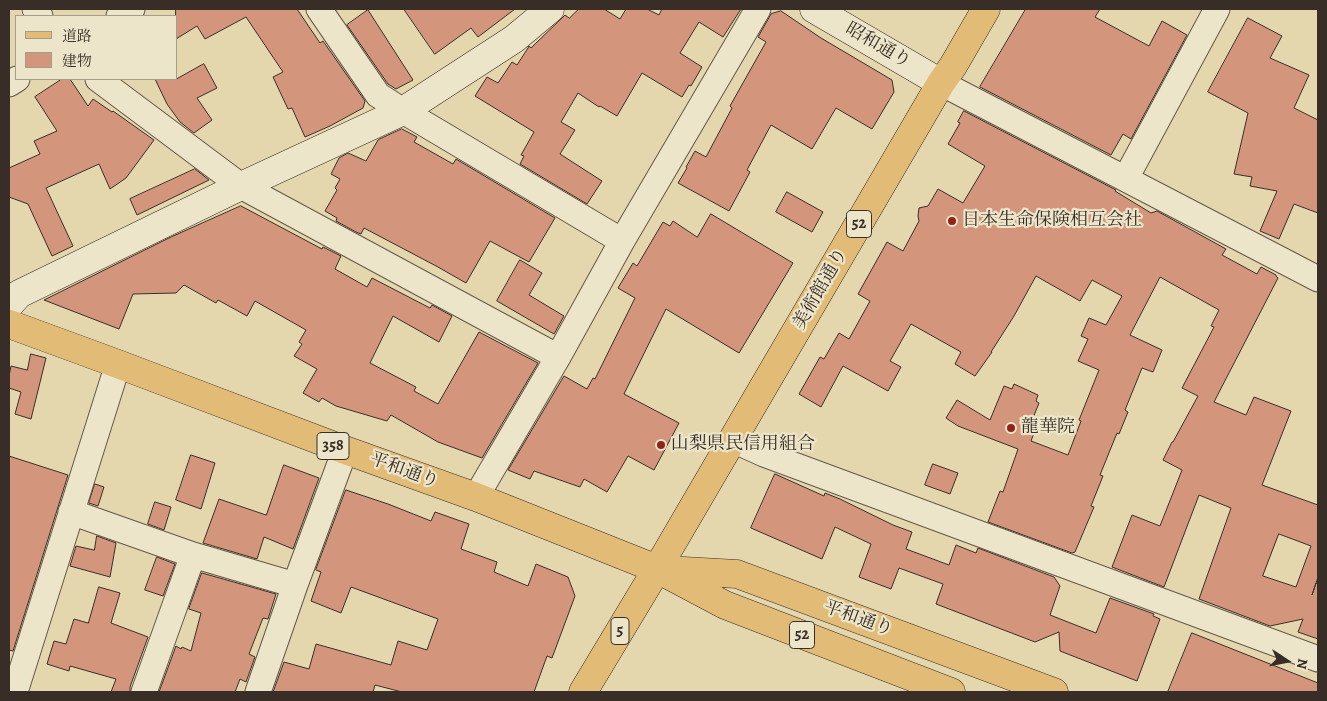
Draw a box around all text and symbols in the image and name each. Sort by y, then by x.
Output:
legend [15,15,178,80]
street label: 昭和通り [841,19,915,73]
text: 道路 [62,26,92,46]
text: 建物 [62,51,92,71]
road number: 52 [846,210,872,238]
place label: 日本生命保険相互会社 [962,210,1142,232]
marker: 日本生命保険相互会社 [946,215,958,227]
street label: 美術館通り [789,245,853,333]
place label: 龍華院 [1021,417,1075,439]
marker: 龍華院 [1005,422,1017,434]
road number: 358 [317,432,349,460]
place label: 山梨県民信用組合 [671,434,815,456]
marker: 山梨県民信用組合 [655,439,667,451]
street label: 平和通り [366,449,442,493]
street label: 平和通り [820,597,896,641]
road number: 5 [611,618,629,644]
road number: 52 [790,622,814,648]
north arrow [1262,636,1312,686]
text: N [1292,657,1313,671]

